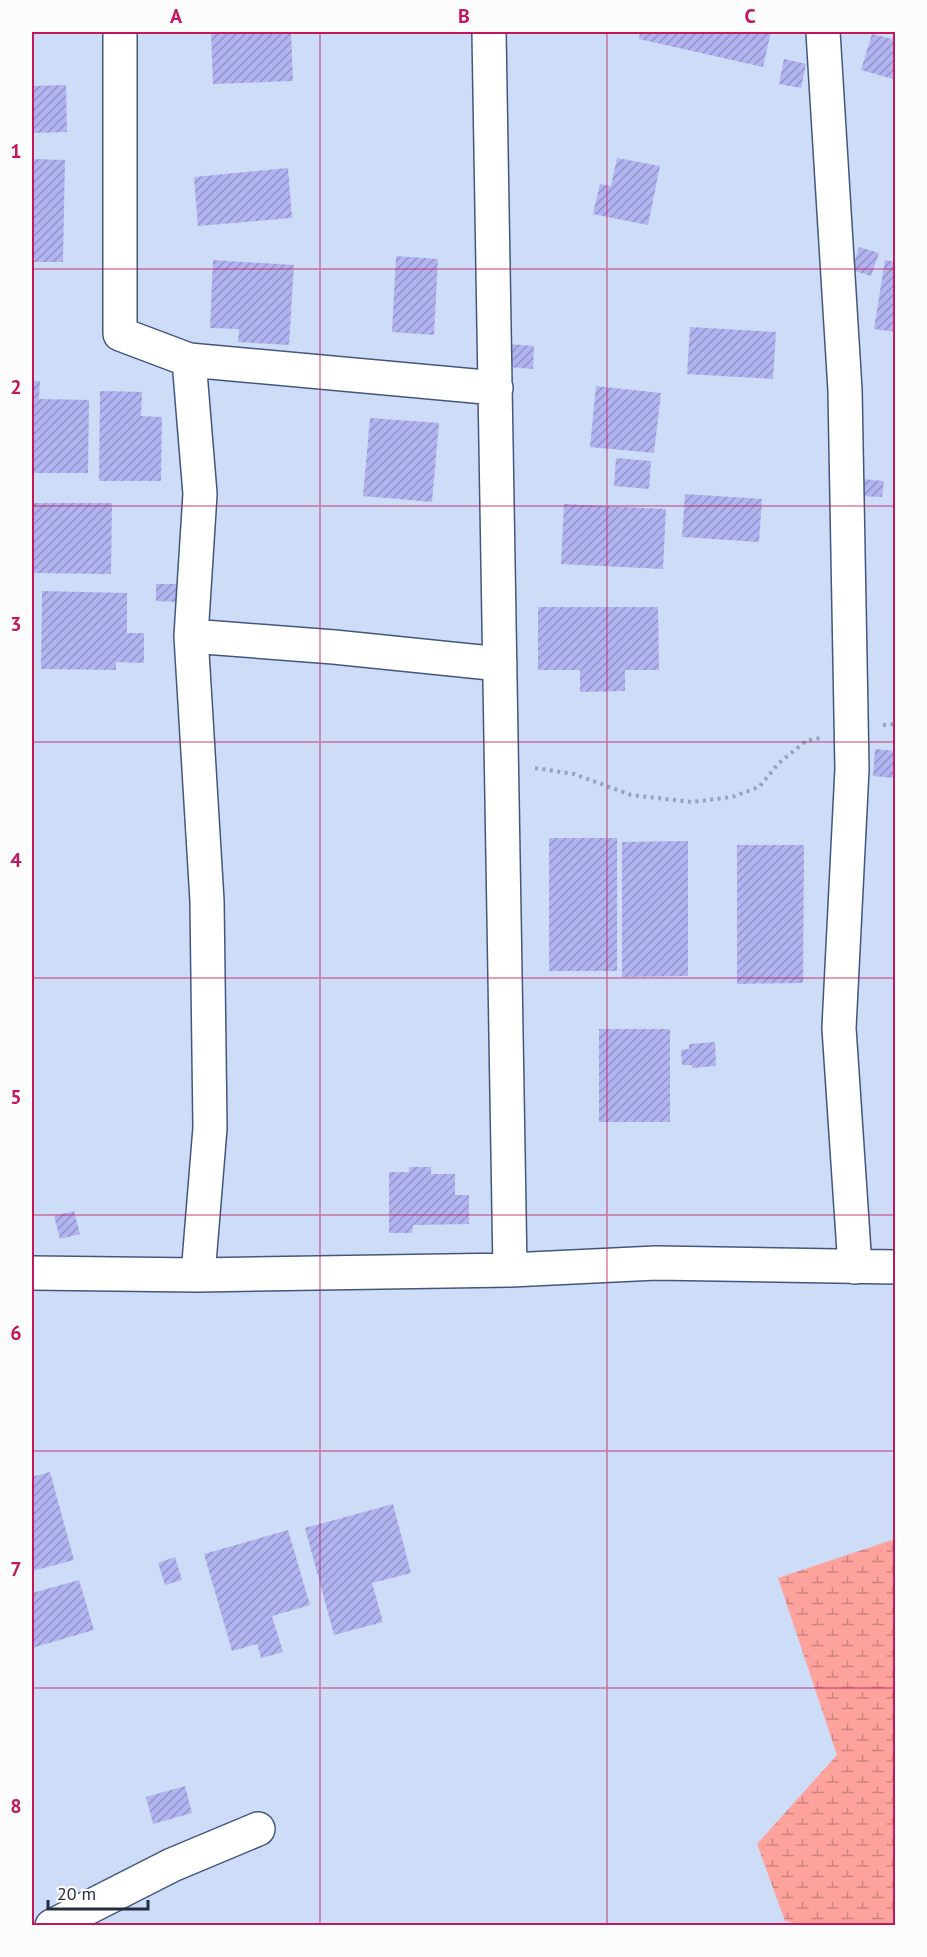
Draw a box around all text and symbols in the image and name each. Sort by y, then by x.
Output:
text: A [170,3,183,29]
text: B [458,3,470,29]
text: C [744,3,756,29]
text: 1 [10,138,22,164]
text: 2 [10,374,22,400]
text: 3 [10,611,22,637]
text: 4 [10,847,22,873]
text: 5 [10,1084,22,1110]
text: 6 [10,1320,22,1346]
text: 7 [10,1556,22,1582]
text: 8 [10,1793,22,1819]
scale bar [48,1873,148,1911]
text: 20 m [57,1882,96,1905]

